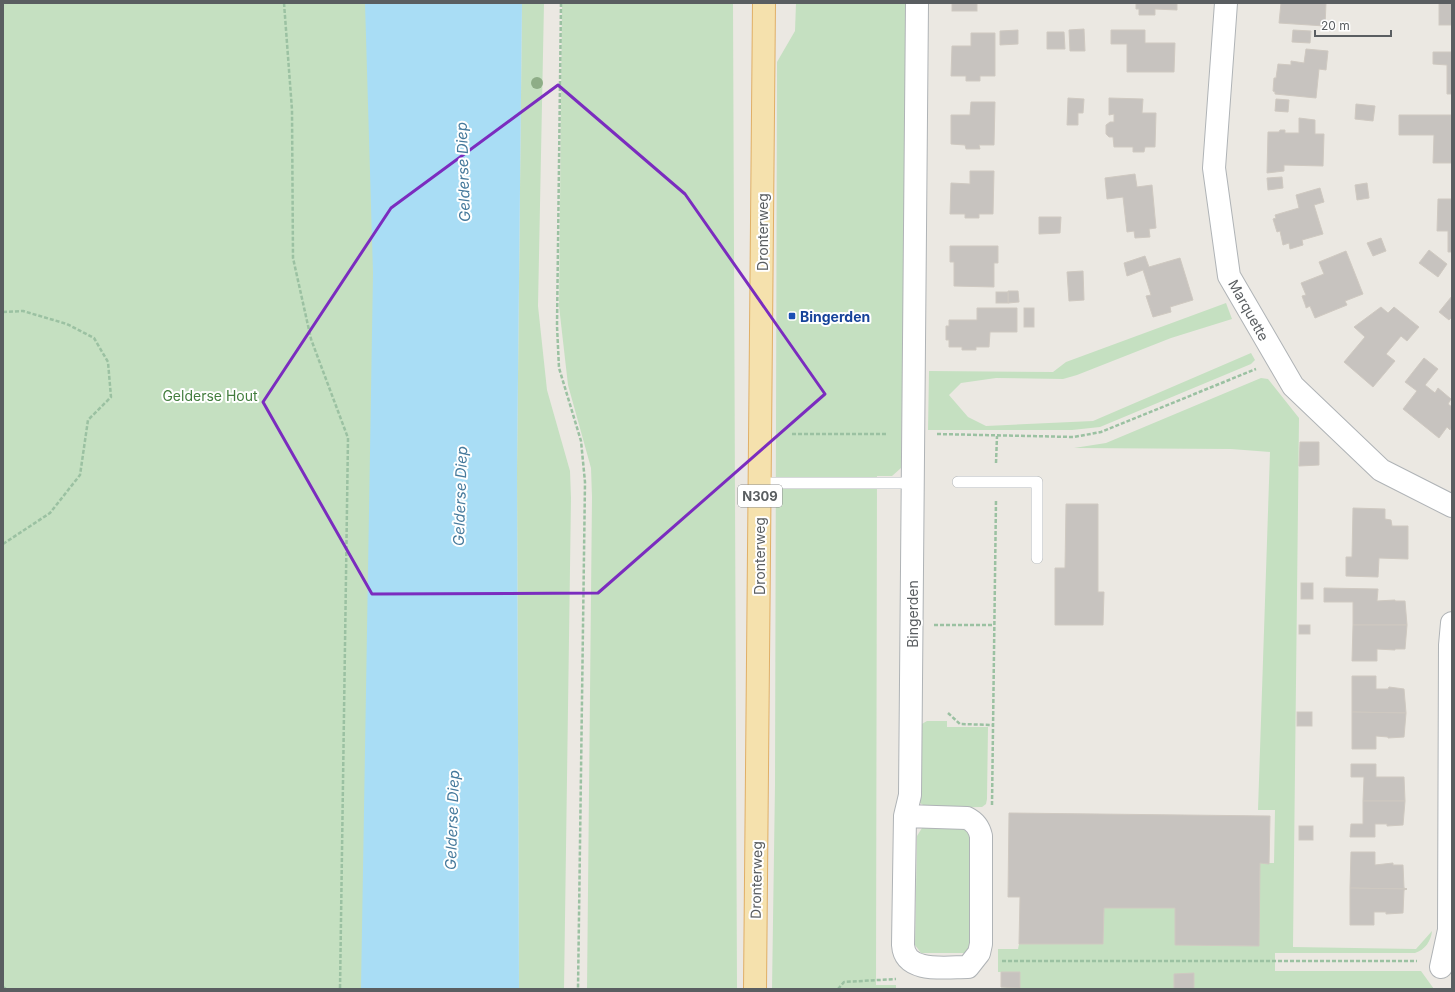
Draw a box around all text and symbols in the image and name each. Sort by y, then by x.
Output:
scale bar [1315,12,1391,38]
text: 20 m [1321,18,1350,33]
water label: Gelderse Diep [452,122,474,222]
street label: Dronterweg [754,193,771,271]
street label: Marquette [1225,276,1273,344]
place label: Bingerden [800,308,870,325]
marker: Bingerden [787,311,797,321]
park label: Gelderse Hout [162,387,258,404]
water label: Gelderse Diep [449,446,471,546]
road number: N309 [738,485,782,507]
street label: Dronterweg [751,517,768,595]
street label: Bingerden [904,580,921,648]
water label: Gelderse Diep [441,770,463,870]
street label: Dronterweg [747,841,765,919]

